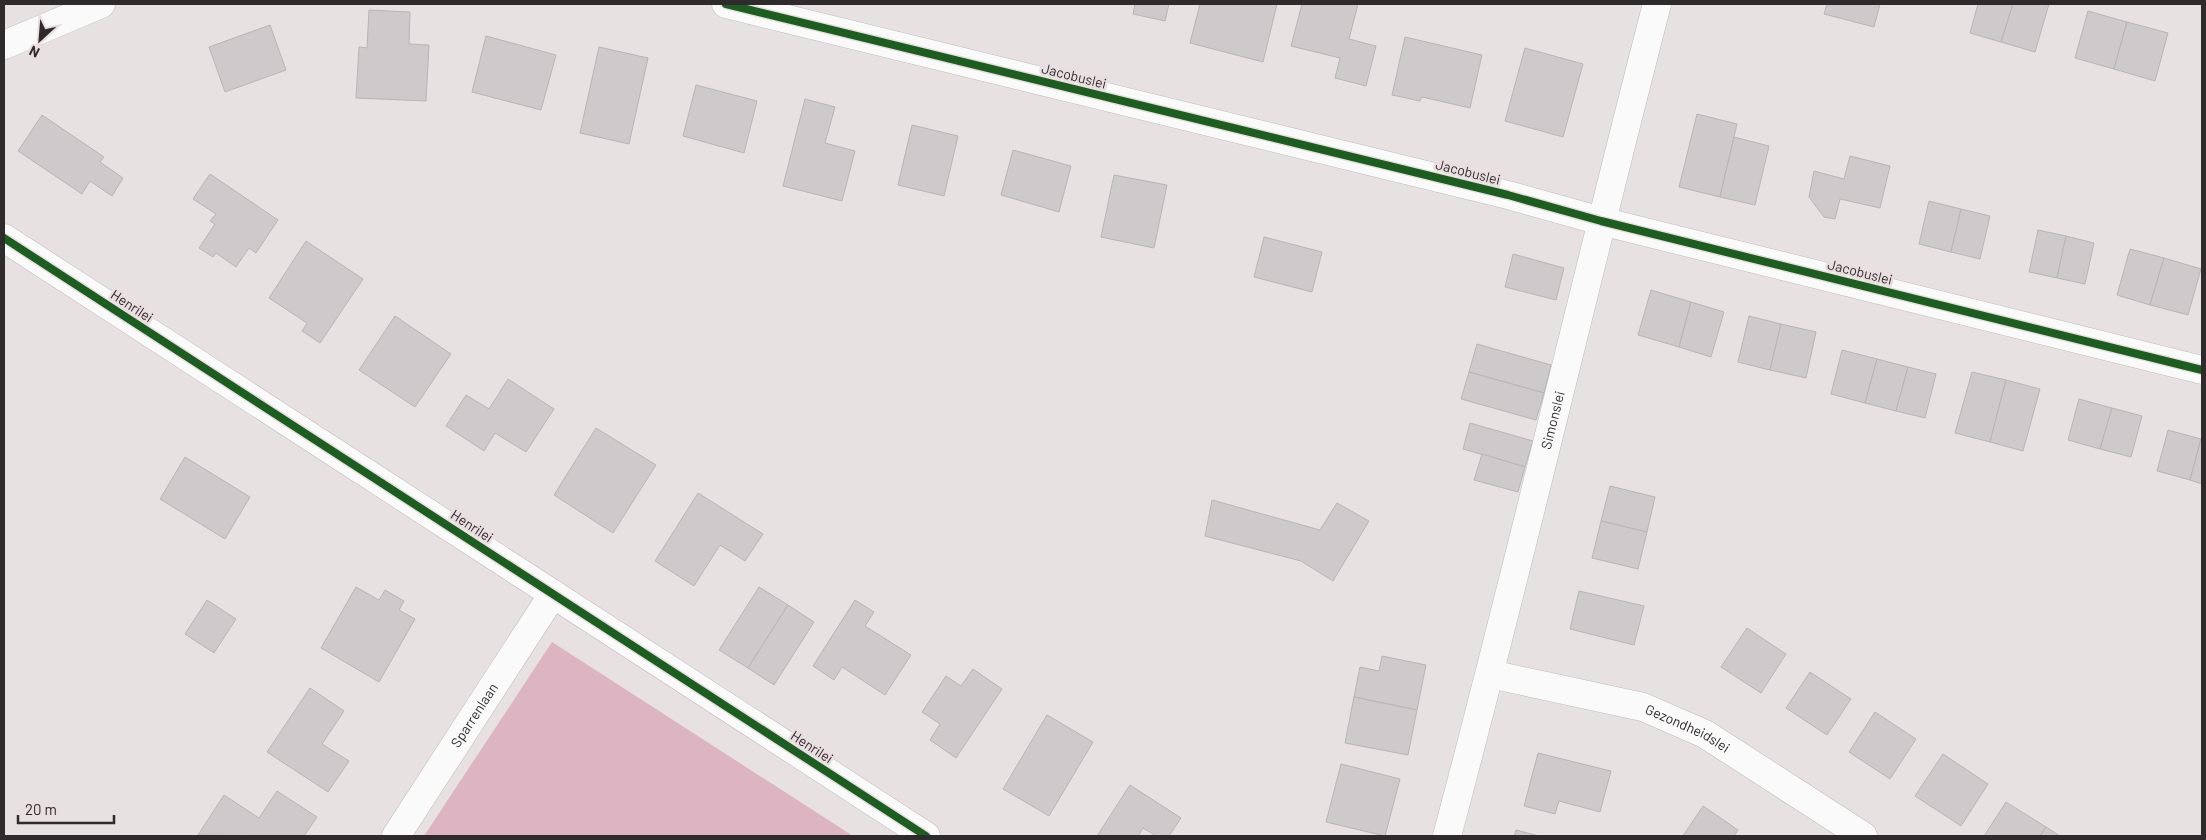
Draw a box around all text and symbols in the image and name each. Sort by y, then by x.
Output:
north arrow [15,15,65,65]
text: N [26,42,42,62]
street label: Jacobuslei [1040,59,1108,92]
street label: Jacobuslei [1434,155,1502,188]
street label: Jacobuslei [1826,255,1894,288]
street label: Henrilei [108,286,157,326]
street label: Simonslei [1537,389,1568,451]
street label: Henrilei [448,506,497,546]
street label: Sparrenlaan [447,680,501,750]
street label: Gezondheidslei [1643,700,1733,756]
street label: Henrilei [788,727,837,767]
scale bar [18,792,114,824]
text: 20 m [25,800,57,818]

